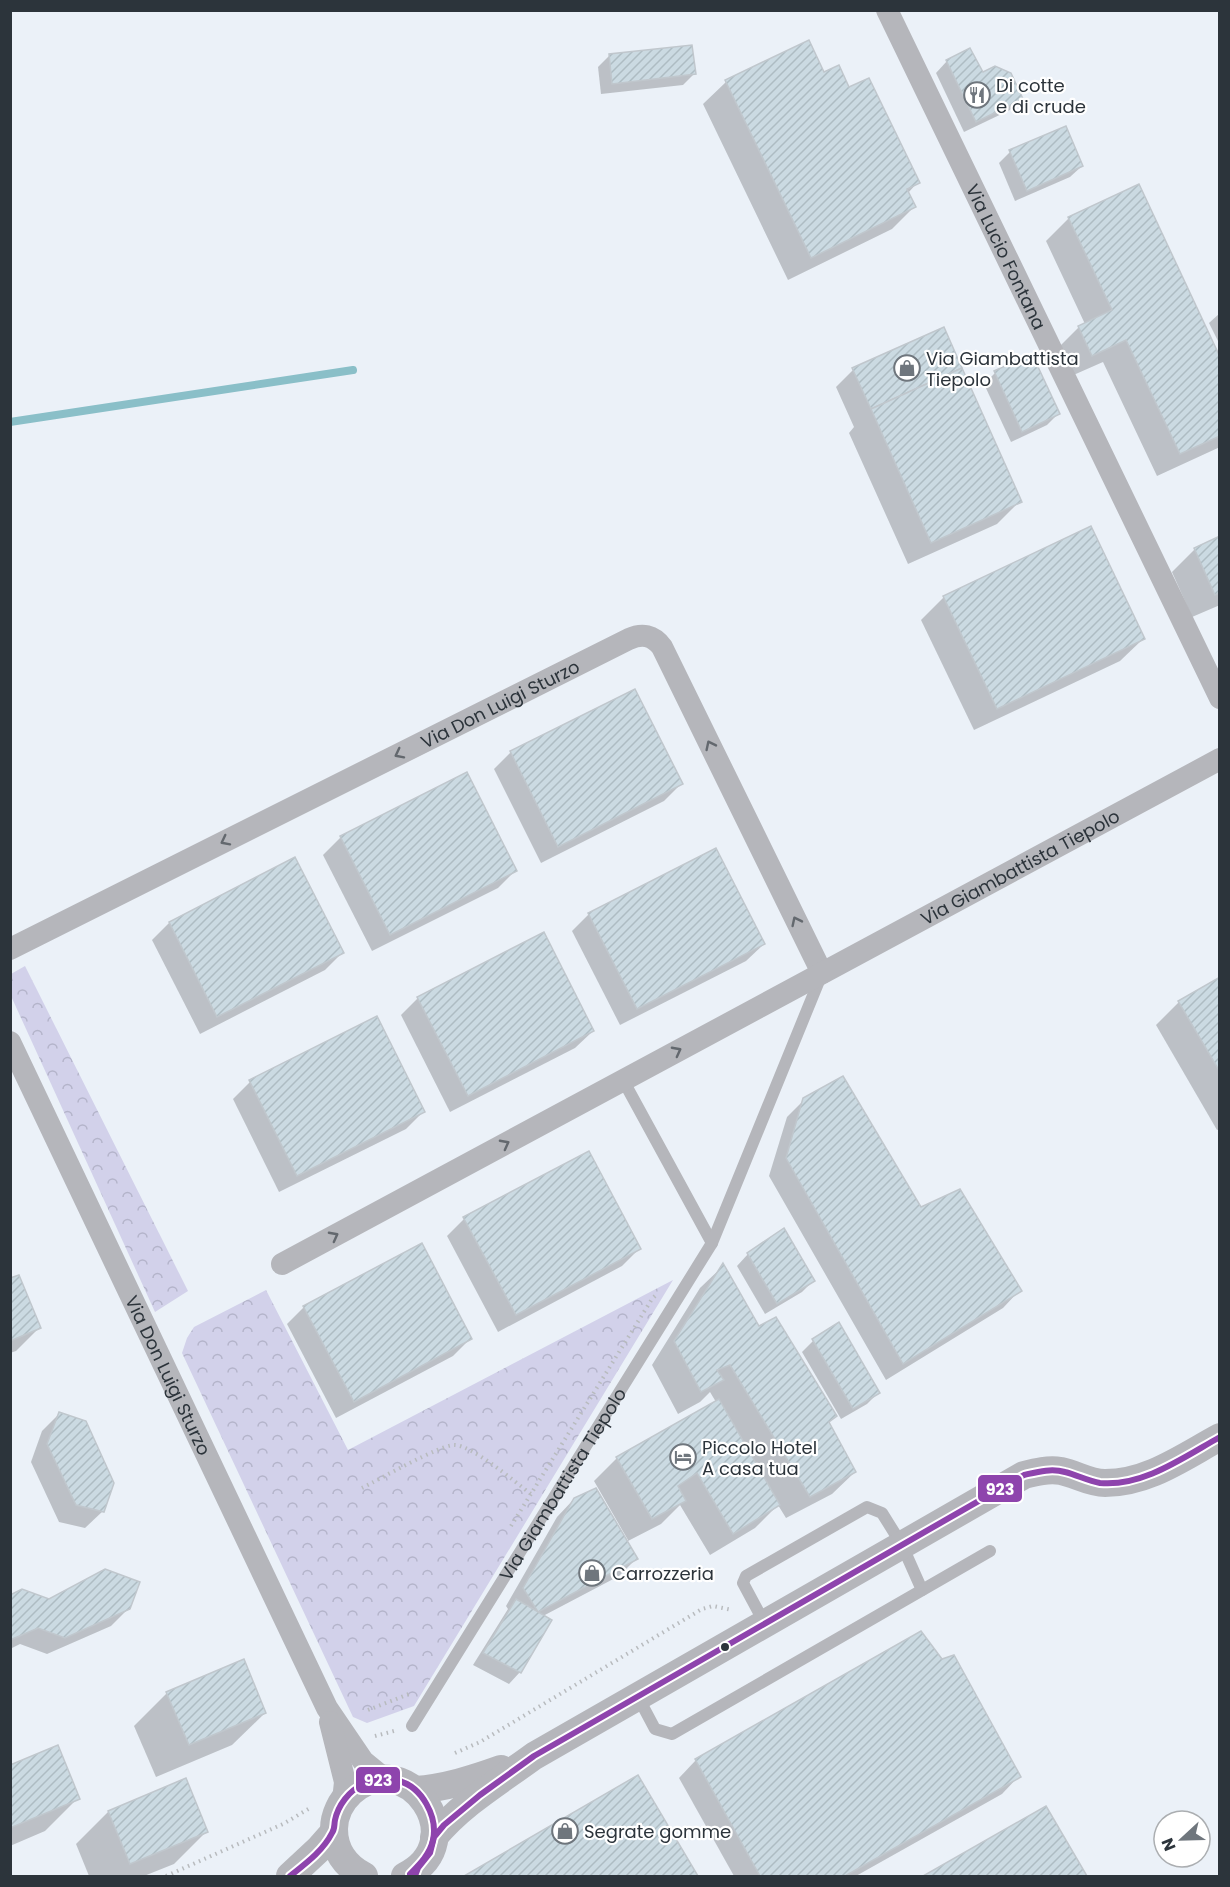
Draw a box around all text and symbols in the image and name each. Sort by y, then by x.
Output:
place label: Di cotte e di crude [996,73,1086,119]
restaurant icon: Di cotte e di crude [962,80,992,110]
street label: Via Lucio Fontana [960,180,1052,334]
place label: Via Giambattista Tiepolo [926,346,1079,392]
shop icon: Via Giambattista Tiepolo [892,353,922,383]
street label: Via Don Luigi Sturzo [416,653,584,754]
one-way arrow [706,741,718,752]
one-way arrow [395,746,406,758]
street label: Via Giambattista Tiepolo [916,803,1124,931]
one-way arrow [221,834,231,845]
one-way arrow [792,916,803,927]
one-way arrow [671,1047,681,1058]
one-way arrow [499,1140,510,1151]
one-way arrow [327,1232,338,1243]
street label: Via Don Luigi Sturzo [120,1291,217,1459]
street label: Via Giambattista Tiepolo [493,1383,632,1585]
place label: Piccolo Hotel A casa tua [702,1435,817,1481]
hotel icon: Piccolo Hotel A casa tua [668,1442,698,1472]
line badge: 923 [977,1474,1023,1503]
text: 923 [986,1478,1014,1501]
shop icon: Carrozzeria [577,1558,607,1588]
place label: Carrozzeria [612,1561,714,1586]
unlabelled marker [719,1641,731,1653]
line badge: 923 [355,1766,401,1794]
text: 923 [364,1769,392,1792]
north arrow [1152,1809,1212,1869]
shop icon: Segrate gomme [550,1816,580,1846]
place label: Segrate gomme [584,1819,731,1844]
text: N [1156,1835,1181,1854]

